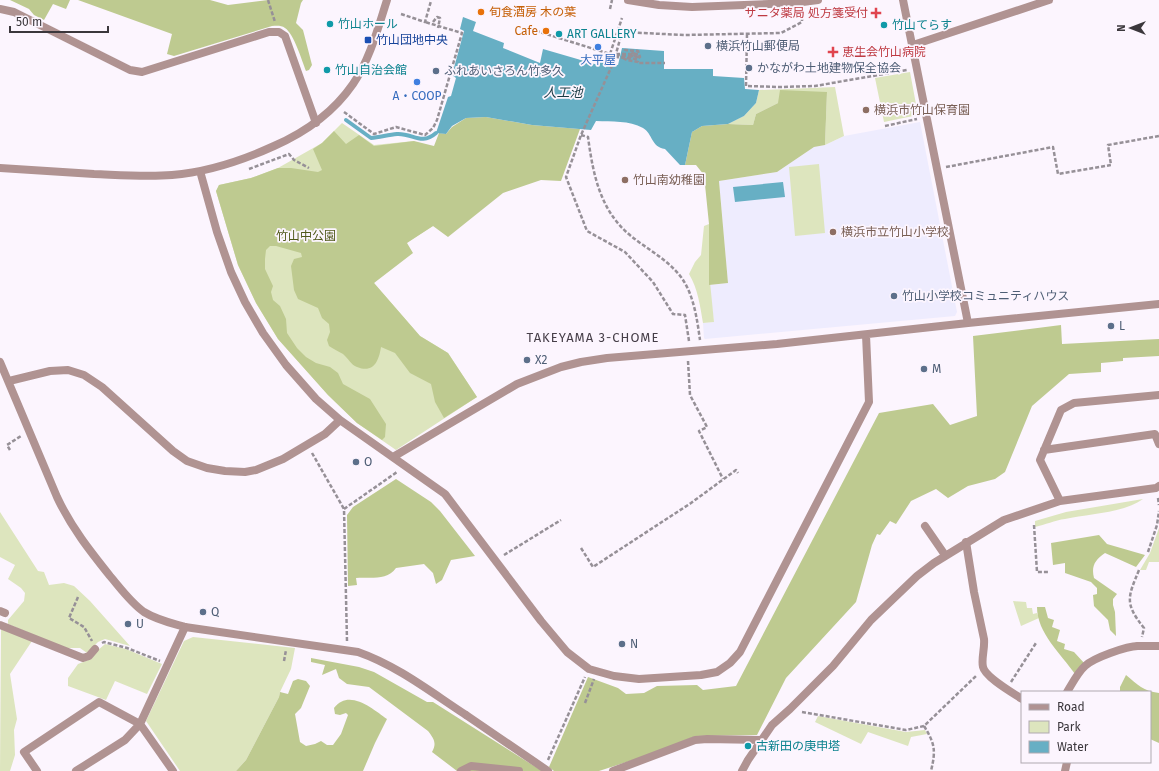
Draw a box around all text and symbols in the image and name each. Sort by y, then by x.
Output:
place label: 旬食酒房 木の葉 [489,5,576,19]
place label: サニタ薬局 処方箋受付 [745,6,868,20]
marker: 旬食酒房 木の葉 [476,7,486,17]
scale bar [10,8,108,34]
marker: サニタ薬局 処方箋受付 [871,8,881,18]
north arrow [1111,8,1151,48]
text: 50 m [16,15,42,29]
place label: 竹山ホール [338,17,398,31]
place label: 竹山てらす [892,18,952,32]
marker: 竹山ホール [325,19,335,29]
marker: 竹山てらす [879,20,889,30]
place label: Cafe [514,24,538,38]
text: N [1115,24,1128,32]
marker: Cafe [541,26,551,36]
place label: ART GALLERY [567,27,637,41]
marker: ART GALLERY [554,29,564,39]
place label: 竹山団地中央 [376,33,448,47]
marker: 竹山団地中央 [363,35,373,45]
place label: 横浜竹山郵便局 [716,39,800,53]
marker: 横浜竹山郵便局 [703,41,713,51]
marker: 大平屋 [593,42,603,52]
place label: 恵生会竹山病院 [842,45,926,59]
marker: 恵生会竹山病院 [827,46,839,58]
place label: 大平屋 [580,53,616,67]
place label: かながわ土地建物保全協会 [757,61,901,75]
place label: 竹山自治会館 [335,63,407,77]
marker: かながわ土地建物保全協会 [744,63,754,73]
place label: ふれあいさろん竹多久 [444,64,564,78]
marker: 竹山自治会館 [322,65,332,75]
marker: ふれあいさろん竹多久 [431,66,441,76]
marker: A・COOP [412,77,422,87]
water label: 人工池 [543,85,584,100]
place label: A・COOP [393,89,441,103]
place label: 横浜市竹山保育園 [874,103,970,117]
marker: 横浜市竹山保育園 [861,105,871,115]
place label: 竹山南幼稚園 [633,173,705,187]
marker: 竹山南幼稚園 [620,175,630,185]
place label: 横浜市立竹山小学校 [841,225,949,239]
marker: 横浜市立竹山小学校 [828,227,838,237]
park label: 竹山中公園 [276,229,336,243]
place label: 竹山小学校コミュニティハウス [902,289,1069,303]
marker: 竹山小学校コミュニティハウス [889,291,899,301]
place label: L [1119,319,1125,333]
marker: L [1106,321,1116,331]
district label: TAKEYAMA 3-CHOME [527,330,659,345]
place label: X2 [535,353,547,367]
marker: X2 [522,355,532,365]
place label: M [932,362,941,376]
marker: M [919,364,929,374]
place label: O [364,455,372,469]
marker: O [351,457,361,467]
place label: Q [211,605,219,619]
marker: Q [198,607,208,617]
place label: U [136,617,144,631]
marker: U [123,619,133,629]
place label: N [630,637,638,651]
marker: N [617,639,627,649]
legend [1021,691,1151,763]
text: Road [1057,700,1085,714]
text: Park [1057,720,1081,734]
place label: 古新田の庚申塔 [756,739,840,753]
text: Water [1057,740,1089,754]
marker: 古新田の庚申塔 [743,741,753,751]

